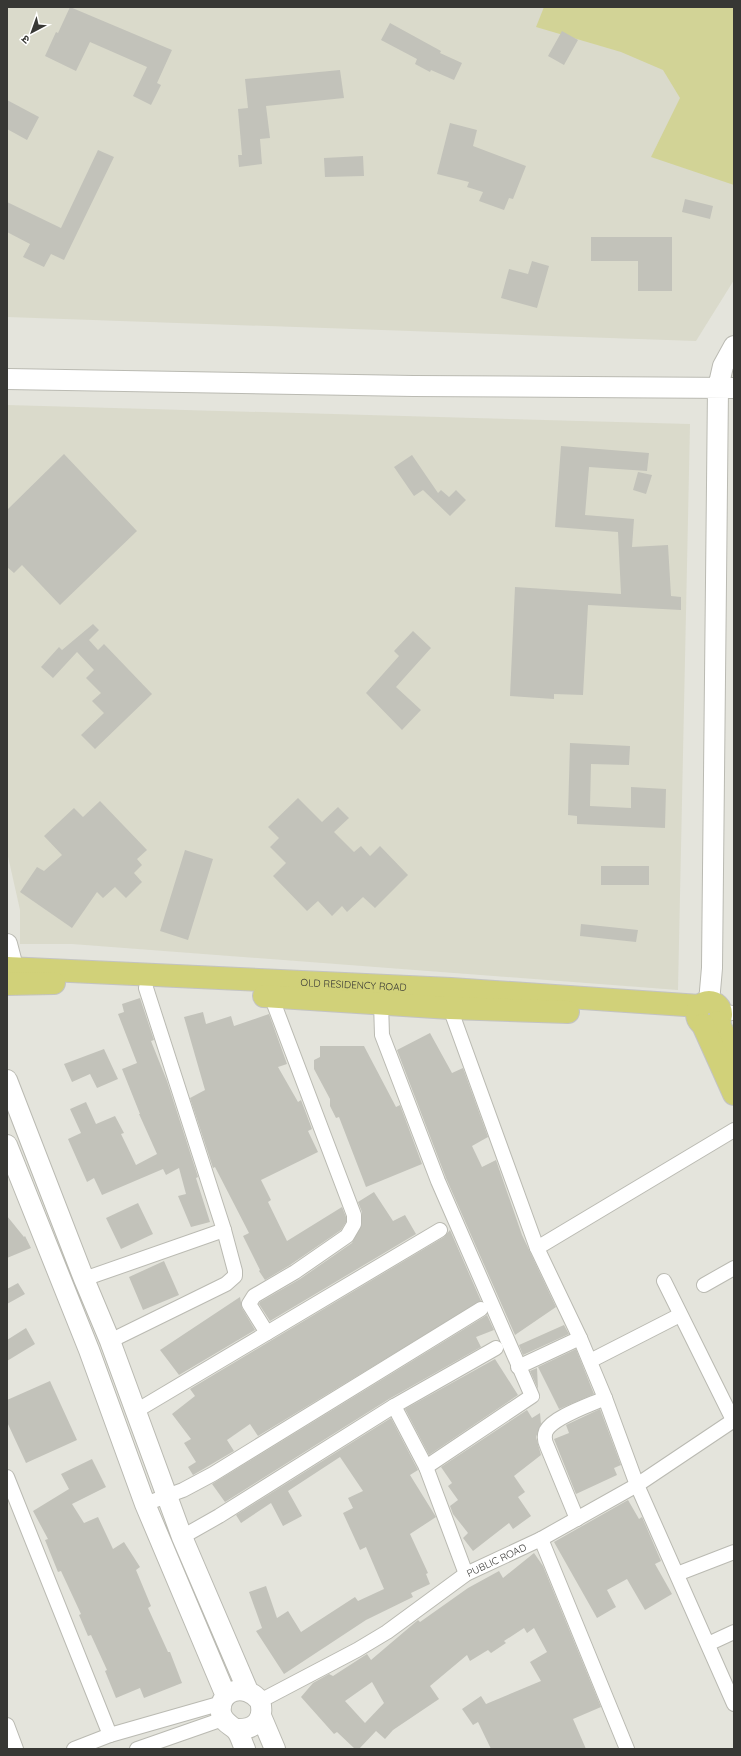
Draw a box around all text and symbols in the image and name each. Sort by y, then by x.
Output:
north arrow [12,12,52,52]
text: उ [18,32,32,47]
street label: OLD RESIDENCY ROAD [300,976,407,994]
street label: PUBLIC ROAD [464,1541,529,1580]

